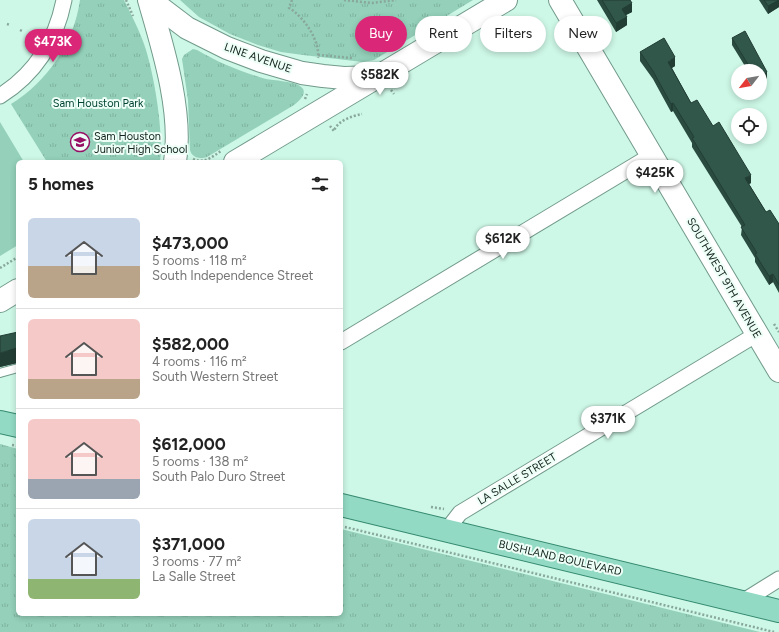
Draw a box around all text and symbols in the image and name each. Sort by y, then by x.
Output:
chip: Buy [355,16,407,52]
chip: Rent [415,16,472,52]
chip: Filters [480,16,546,52]
chip: New [554,16,612,52]
pin: $473K [25,29,81,63]
text: $473K [34,34,72,49]
street label: LINE AVENUE [223,40,293,76]
pin: $582K [352,62,408,96]
north arrow [731,64,767,100]
map controls [731,64,767,144]
text: $582K [361,67,399,82]
park label: Sam Houston Park [53,97,144,110]
button: locate [731,108,767,144]
place label: Sam Houston Junior High School [94,130,187,156]
school or university icon: Sam Houston Junior High School [69,131,91,153]
pin: $425K [627,160,683,194]
text: $425K [635,165,675,180]
icon: filters [309,173,331,195]
text: 5 homes [28,174,94,194]
street label: SOUTHWEST 9TH AVENUE [684,215,764,341]
pin: $612K [475,226,531,260]
text: $612K [485,231,521,246]
text: $473,000 [152,233,229,253]
icon: home [60,234,108,282]
text: 5 rooms · 118 m² [152,253,247,268]
text: South Independence Street [152,268,313,283]
text: $582,000 [152,334,229,354]
icon: home [60,335,108,383]
text: 4 rooms · 116 m² [152,354,247,369]
text: South Western Street [152,369,279,384]
pin: $371K [580,406,636,440]
text: $371K [590,411,626,426]
text: $612,000 [152,434,226,454]
icon: home [60,435,108,483]
street label: LA SALLE STREET [475,450,559,508]
text: 5 rooms · 138 m² [152,454,248,469]
text: South Palo Duro Street [152,469,286,484]
text: $371,000 [152,534,225,554]
icon: home [60,535,108,583]
street label: BUSHLAND BOULEVARD [497,538,623,579]
text: 3 rooms · 77 m² [152,554,242,569]
text: La Salle Street [152,569,236,584]

